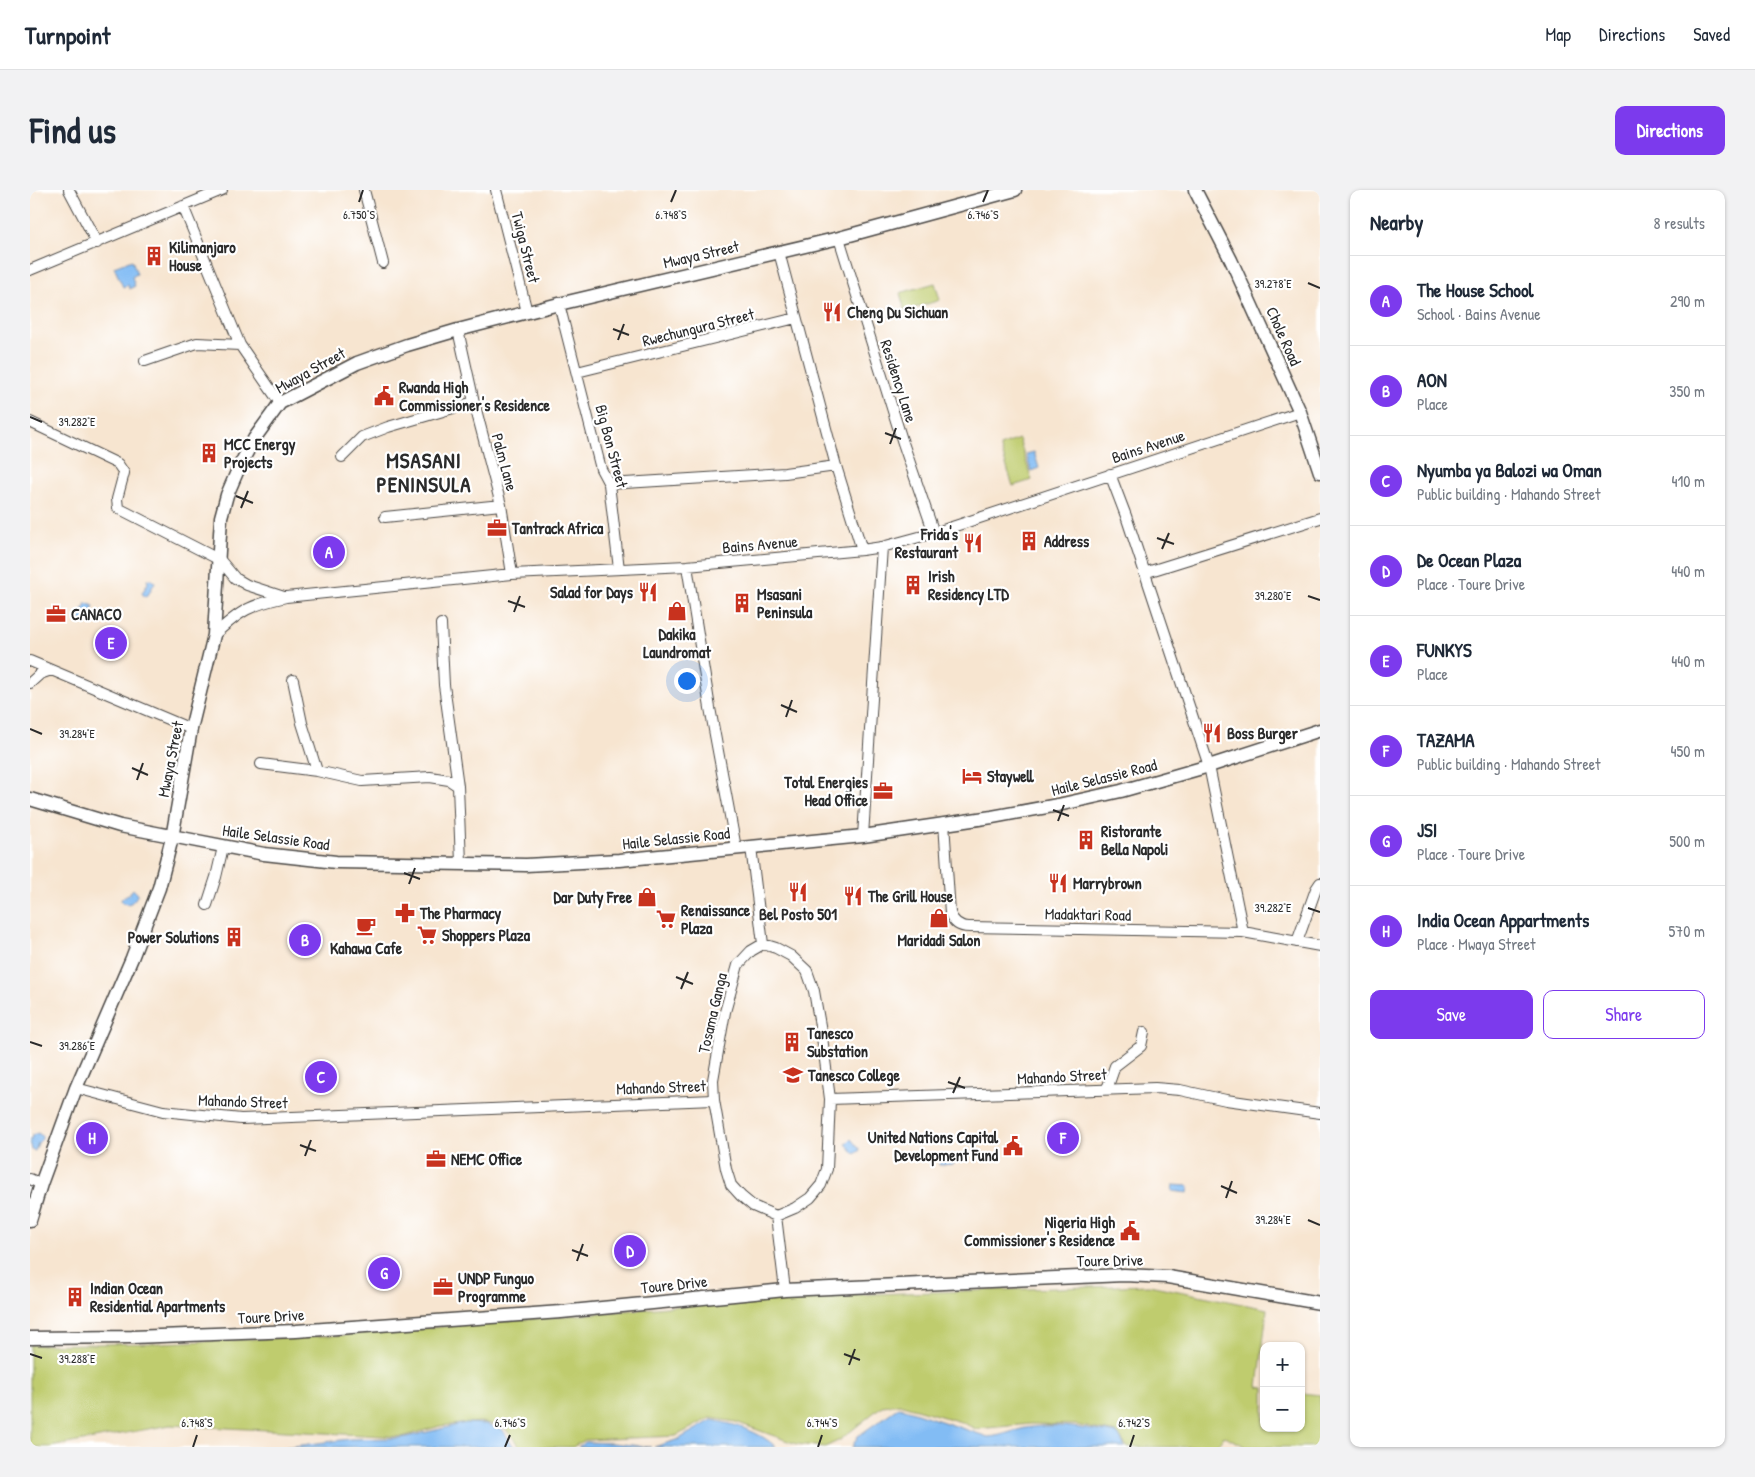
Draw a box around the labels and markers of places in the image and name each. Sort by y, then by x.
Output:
place label: Kilimanjaro House [169,236,236,276]
building icon: Kilimanjaro House [143,245,165,267]
restaurant icon: Cheng Du Sichuan [821,301,843,323]
place label: Cheng Du Sichuan [847,301,948,324]
place label: Rwanda High Commissioner's Residence [399,376,551,416]
public building icon: Rwanda High Commissioner's Residence [373,385,395,407]
place label: MCC Energy Projects [224,433,296,473]
building icon: MCC Energy Projects [198,442,220,464]
office icon: Tantrack Africa [486,517,508,539]
place label: Tantrack Africa [511,517,604,539]
place label: Frida's Restaurant [895,523,959,563]
building icon: Address [1018,530,1040,552]
place label: Address [1044,530,1090,552]
restaurant icon: Frida's Restaurant [962,532,984,554]
pin: A [313,533,345,571]
place label: Irish Residency LTD [928,565,1009,606]
building icon: Irish Residency LTD [902,574,924,596]
place label: Salad for Days [550,581,634,604]
restaurant icon: Salad for Days [637,581,659,603]
place label: Msasani Peninsula [757,583,813,623]
building icon: Msasani Peninsula [731,592,753,614]
shop icon: Dakika Laundromat [666,600,688,622]
office icon: CANACO [45,603,67,625]
place label: CANACO [71,603,122,625]
place label: Dakika Laundromat [643,623,711,663]
pin: E [95,624,127,662]
restaurant icon: Boss Burger [1201,722,1223,744]
place label: Boss Burger [1227,722,1299,745]
hotel icon: Staywell [961,765,983,787]
place label: Staywell [987,765,1035,788]
place label: Total Energies Head Office [783,771,869,811]
office icon: Total Energies Head Office [872,780,894,802]
place label: Ristorante Bella Napoli [1101,820,1168,861]
building icon: Ristorante Bella Napoli [1075,829,1097,851]
restaurant icon: Marrybrown [1047,872,1069,894]
place label: Marrybrown [1073,872,1142,895]
restaurant icon: Bel Posto 501 [787,881,809,903]
restaurant icon: The Grill House [842,885,864,907]
place label: The Grill House [867,885,954,907]
place label: Dar Duty Free [553,886,633,909]
shop icon: Dar Duty Free [636,886,658,908]
place label: Renaissance Plaza [681,899,751,939]
pharmacy icon: The Pharmacy [394,902,416,924]
place label: The Pharmacy [419,902,501,925]
place label: Bel Posto 501 [759,903,837,925]
shop icon: Maridadi Salon [928,907,950,929]
supermarket icon: Renaissance Plaza [655,908,677,930]
cafe icon: Kahawa Cafe [355,915,377,937]
pin: B [289,921,321,959]
supermarket icon: Shoppers Plaza [416,924,438,946]
place label: Shoppers Plaza [442,924,531,947]
place label: Power Solutions [128,926,220,948]
building icon: Power Solutions [223,926,245,948]
place label: Maridadi Salon [897,929,981,951]
place label: Kahawa Cafe [330,937,403,959]
place label: Tanesco Substation [806,1022,868,1062]
building icon: Tanesco Substation [781,1031,803,1053]
pin: C [305,1058,337,1096]
school or university icon: Tanesco College [782,1064,804,1086]
place label: Tanesco College [807,1064,900,1087]
pin: H [76,1119,108,1157]
pin: F [1047,1119,1079,1157]
place label: United Nations Capital Development Fund [868,1126,999,1167]
public building icon: United Nations Capital Development Fund [1002,1135,1024,1157]
office icon: NEMC Office [425,1148,447,1170]
place label: NEMC Office [451,1148,523,1170]
place label: Nigeria High Commissioner's Residence [964,1211,1116,1251]
public building icon: Nigeria High Commissioner's Residence [1119,1220,1141,1242]
pin: D [614,1232,646,1270]
pin: G [368,1254,400,1292]
place label: UNDP Funguo Programme [458,1267,534,1308]
office icon: UNDP Funguo Programme [432,1276,454,1298]
place label: Indian Ocean Residential Apartments [90,1277,226,1318]
building icon: Indian Ocean Residential Apartments [64,1286,86,1308]

